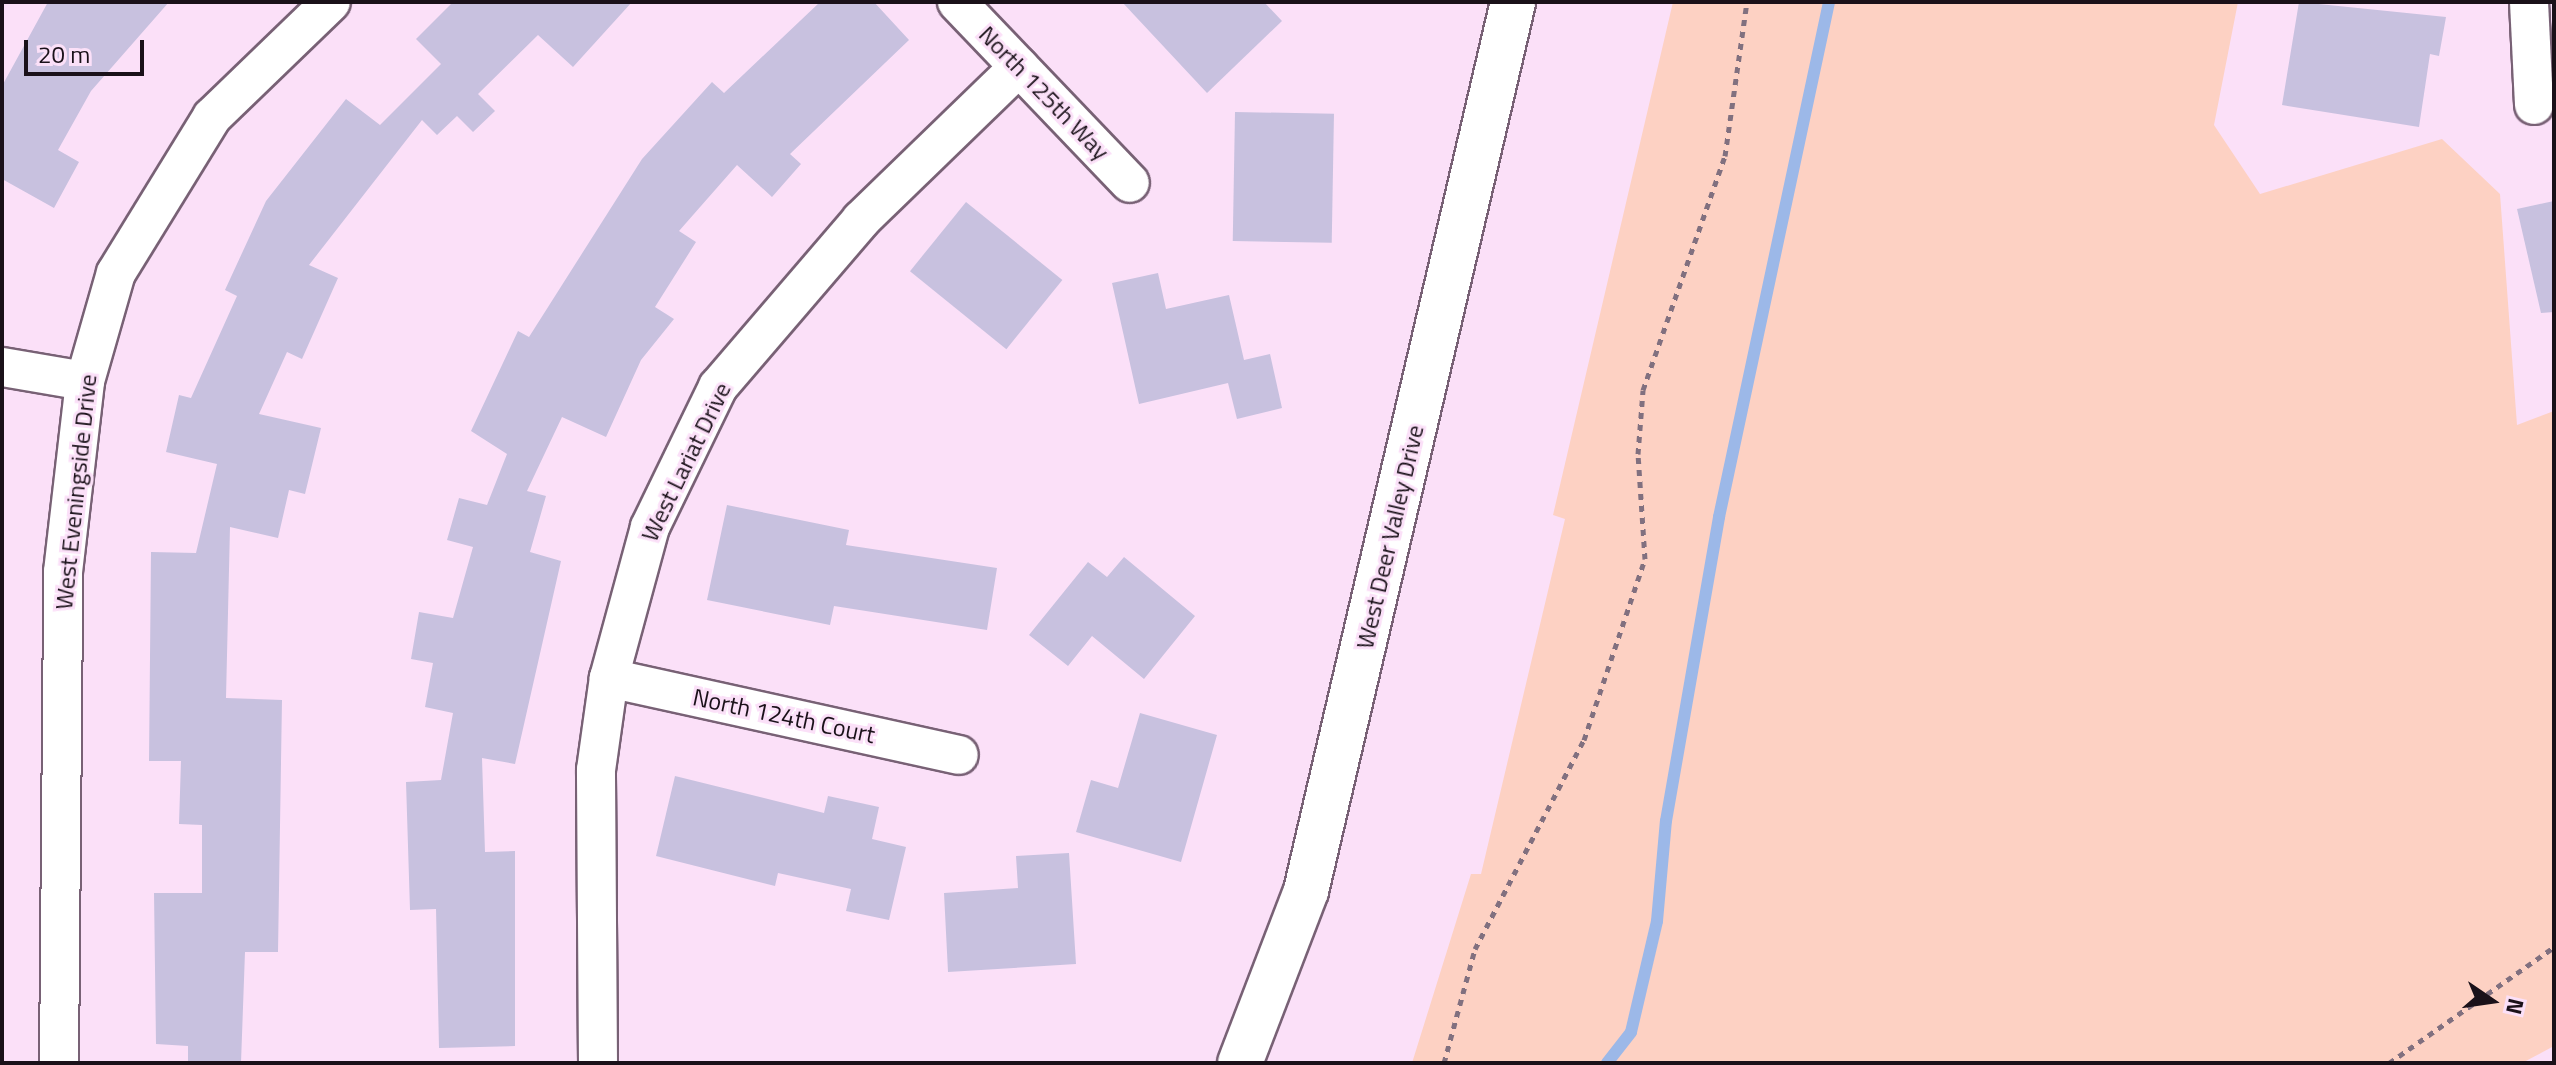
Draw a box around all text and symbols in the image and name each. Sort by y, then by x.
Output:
street label: North 125th Way [973,20,1115,166]
scale bar [28,24,148,74]
text: 20 m [38,36,90,72]
street label: West Eveningside Drive [49,373,103,611]
street label: West Lariat Drive [635,378,737,546]
street label: West Deer Valley Drive [1350,422,1430,652]
street label: North 124th Court [690,683,878,749]
north arrow [2452,961,2532,1041]
text: N [2497,995,2534,1018]

